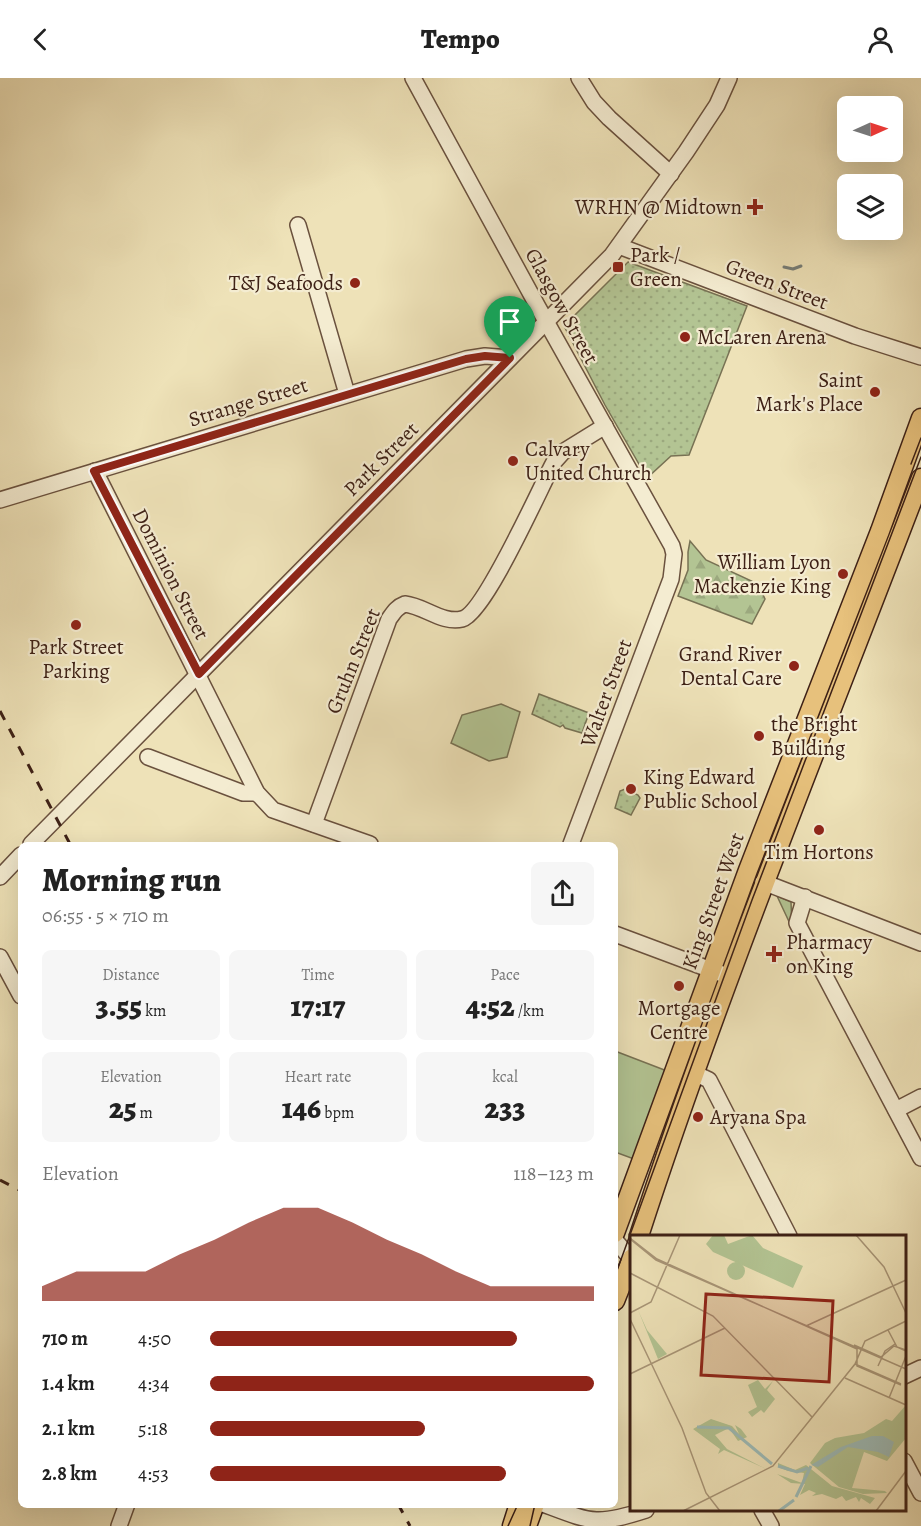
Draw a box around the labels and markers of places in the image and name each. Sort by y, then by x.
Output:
place label: WRHN @ Midtown [574,193,742,221]
marker: WRHN @ Midtown [746,198,764,216]
place label: Park / Green [630,241,682,293]
marker: Park / Green [611,260,625,274]
place label: T&J Seafoods [229,269,343,297]
marker: T&J Seafoods [348,276,362,290]
pin [484,296,535,358]
place label: McLaren Arena [697,323,827,351]
marker: McLaren Arena [678,330,692,344]
place label: Saint Mark's Place [756,366,863,418]
marker: Saint Mark's Place [868,385,882,399]
place label: Calvary United Church [525,435,652,487]
marker: Calvary United Church [506,454,520,468]
place label: William Lyon Mackenzie King [694,548,831,600]
marker: William Lyon Mackenzie King [836,567,850,581]
marker: Park Street Parking [69,618,83,632]
place label: Park Street Parking [28,633,124,685]
place label: Grand River Dental Care [679,640,782,692]
marker: Grand River Dental Care [787,659,801,673]
place label: the Bright Building [771,710,858,762]
marker: the Bright Building [752,729,766,743]
place label: King Edward Public School [643,763,758,815]
marker: King Edward Public School [624,782,638,796]
marker: Tim Hortons [812,823,826,837]
place label: Tim Hortons [764,838,874,866]
place label: Pharmacy on King [786,928,873,980]
marker: Pharmacy on King [767,947,781,961]
marker: Mortgage Centre [672,979,686,993]
place label: Mortgage Centre [638,994,720,1046]
place label: Aryana Spa [709,1103,807,1131]
marker: Aryana Spa [691,1110,705,1124]

